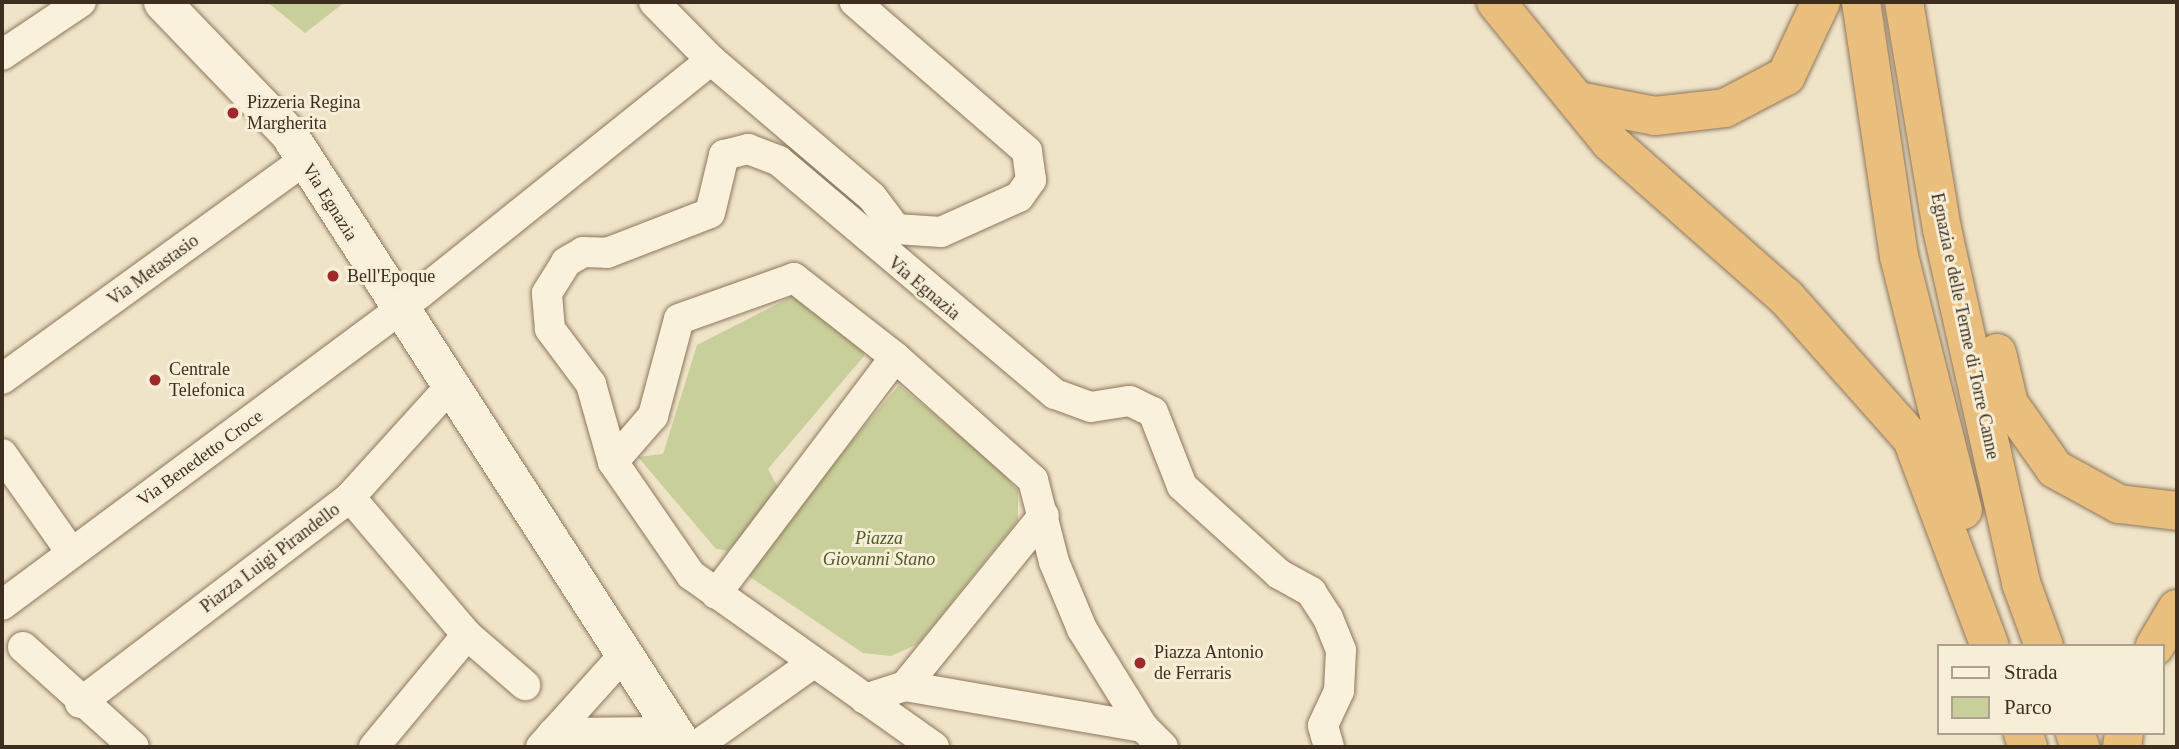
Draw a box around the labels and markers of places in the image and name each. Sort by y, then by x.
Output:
place label: Pizzeria Regina Margherita [247,92,360,134]
marker: Pizzeria Regina Margherita [225,105,241,121]
place label: Bell'Epoque [347,265,435,287]
marker: Bell'Epoque [325,268,341,284]
place label: Centrale Telefonica [169,359,245,402]
marker: Centrale Telefonica [147,372,163,388]
place label: Piazza Antonio de Ferraris [1154,642,1264,684]
marker: Piazza Antonio de Ferraris [1132,655,1148,671]

